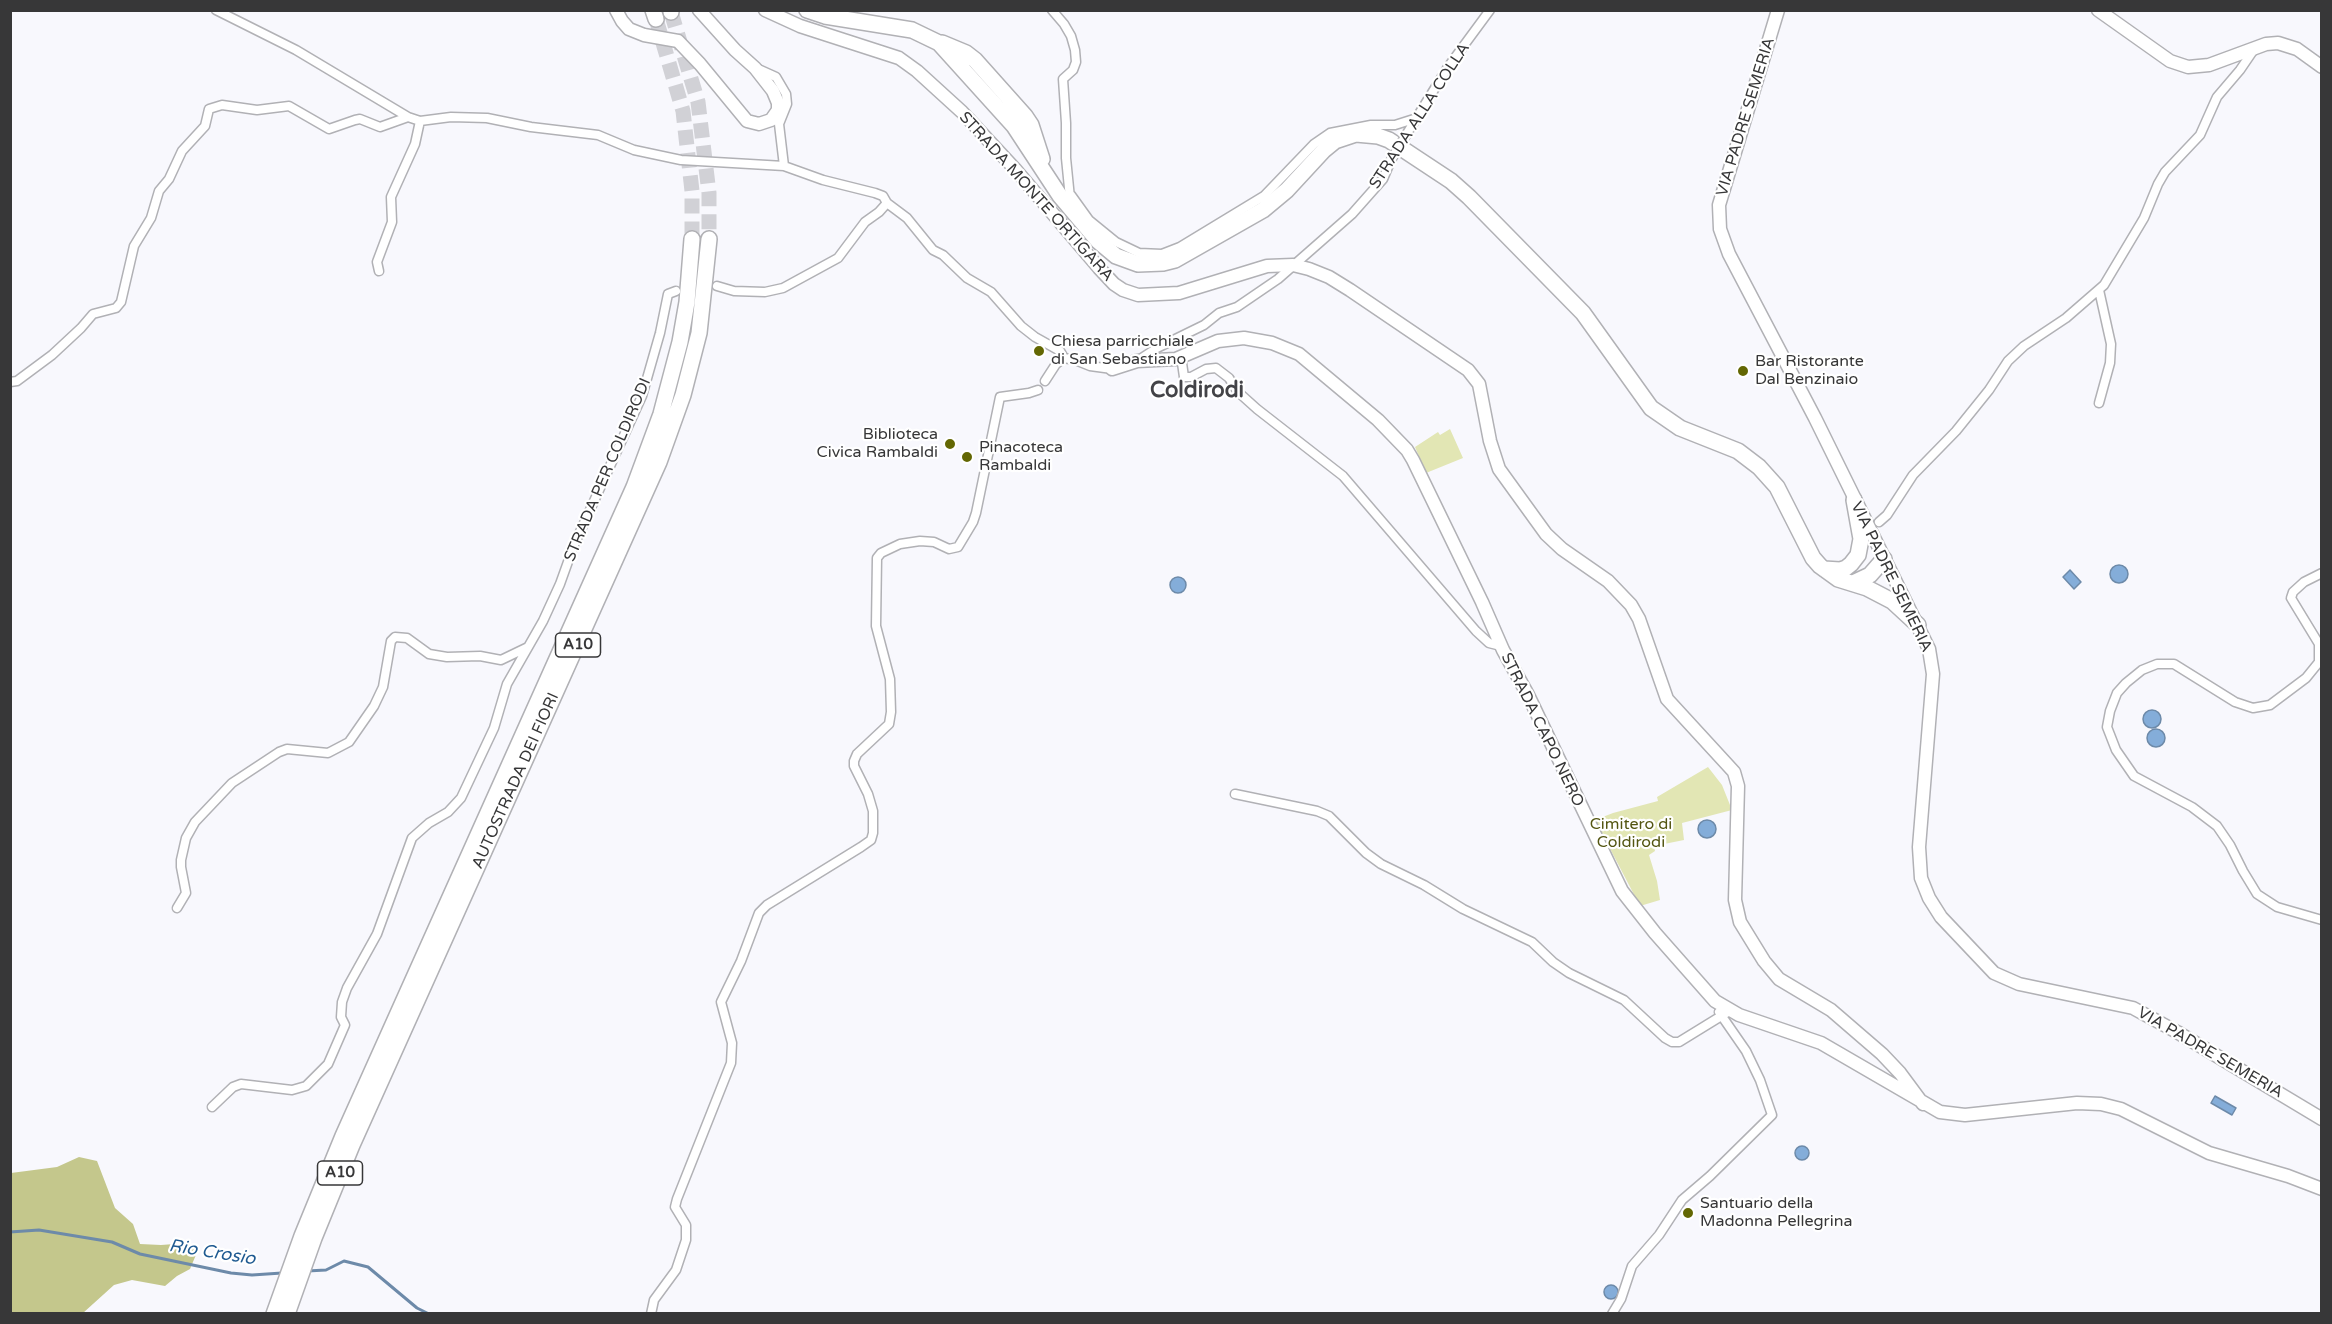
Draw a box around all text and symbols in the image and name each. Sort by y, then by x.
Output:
street label: VIA PADRE SEMERIA [1713,35,1779,199]
street label: STRADA ALLA COLLA [1366,39,1474,193]
street label: STRADA MONTE ORTIGARA [955,108,1117,286]
place label: Chiesa parricchiale di San Sebastiano [1051,332,1194,370]
marker: Chiesa parricchiale di San Sebastiano [1032,344,1046,358]
place label: Bar Ristorante Dal Benzinaio [1755,352,1864,390]
marker: Bar Ristorante Dal Benzinaio [1736,364,1750,378]
street label: STRADA PER COLDIRODI [561,375,655,565]
district label: Coldirodi [1150,378,1244,404]
place label: Biblioteca Civica Rambaldi [817,425,938,463]
marker: Biblioteca Civica Rambaldi [943,437,957,451]
place label: Pinacoteca Rambaldi [979,438,1063,476]
marker: Pinacoteca Rambaldi [960,450,974,464]
street label: VIA PADRE SEMERIA [1846,499,1936,655]
road number: A10 [556,633,600,657]
street label: STRADA CAPO NERO [1496,650,1588,810]
street label: AUTOSTRADA DEI FIORI [468,690,564,872]
park label: Cimitero di Coldirodi [1590,815,1672,853]
street label: VIA PADRE SEMERIA [2134,1003,2286,1103]
road number: A10 [318,1161,362,1185]
place label: Santuario della Madonna Pellegrina [1700,1194,1852,1232]
marker: Santuario della Madonna Pellegrina [1681,1206,1695,1220]
water label: Rio Crosio [167,1236,257,1270]

